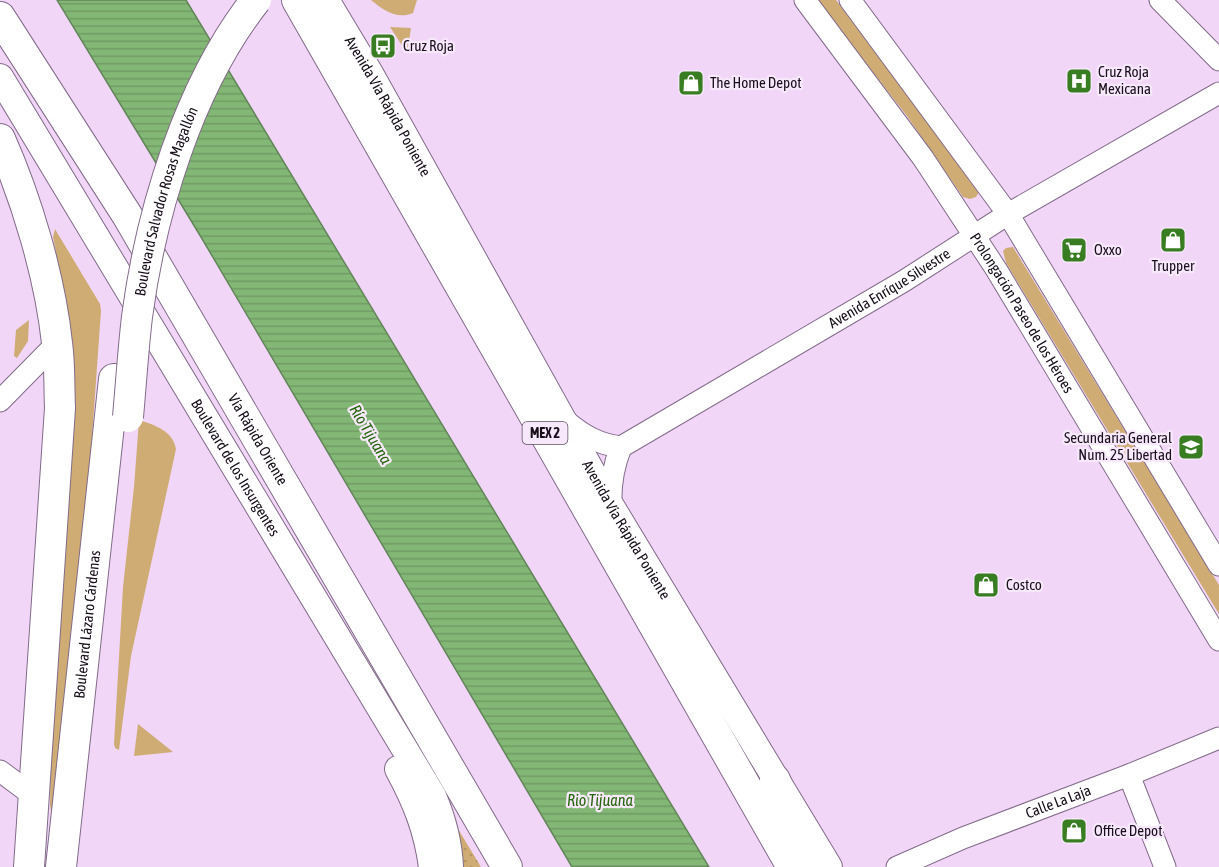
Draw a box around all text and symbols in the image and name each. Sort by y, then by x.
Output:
bus stop icon: Cruz Roja [368,31,398,61]
street label: Avenida Vía Rápida Poniente [342,33,435,179]
place label: Cruz Roja [403,37,454,54]
place label: Cruz Roja Mexicana [1098,63,1151,97]
hospital icon: Cruz Roja Mexicana [1064,66,1094,96]
shop icon: The Home Depot [676,68,706,98]
place label: The Home Depot [710,74,802,91]
street label: Boulevard Salvador Rosas Magallón [131,104,201,297]
shop icon: Trupper [1158,225,1188,255]
street label: Prolongación Paseo de los Héroes [967,230,1077,396]
supermarket icon: Oxxo [1059,235,1089,265]
place label: Oxxo [1094,241,1122,258]
street label: Avenida Enríque Silvestre [825,245,953,331]
place label: Trupper [1152,257,1195,274]
street label: Vía Rápida Oriente [225,390,292,488]
street label: Boulevard de los Insurgentes [188,396,283,539]
water label: Río Tijuana [345,401,396,468]
road number: MEX 2 [522,422,568,444]
place label: Secundaria General Num. 25 Libertad [1064,429,1172,463]
school or university icon: Secundaria General Num. 25 Libertad [1176,432,1206,462]
street label: Avenida Vía Rápida Poniente [579,457,674,602]
street label: Boulevard Lázaro Cárdenas [70,549,103,699]
shop icon: Costco [971,570,1001,600]
place label: Costco [1006,576,1042,593]
street label: Calle La Laja [1023,781,1093,821]
water label: Rio Tijuana [567,791,633,810]
shop icon: Office Depot [1059,816,1089,846]
place label: Office Depot [1094,822,1162,839]

